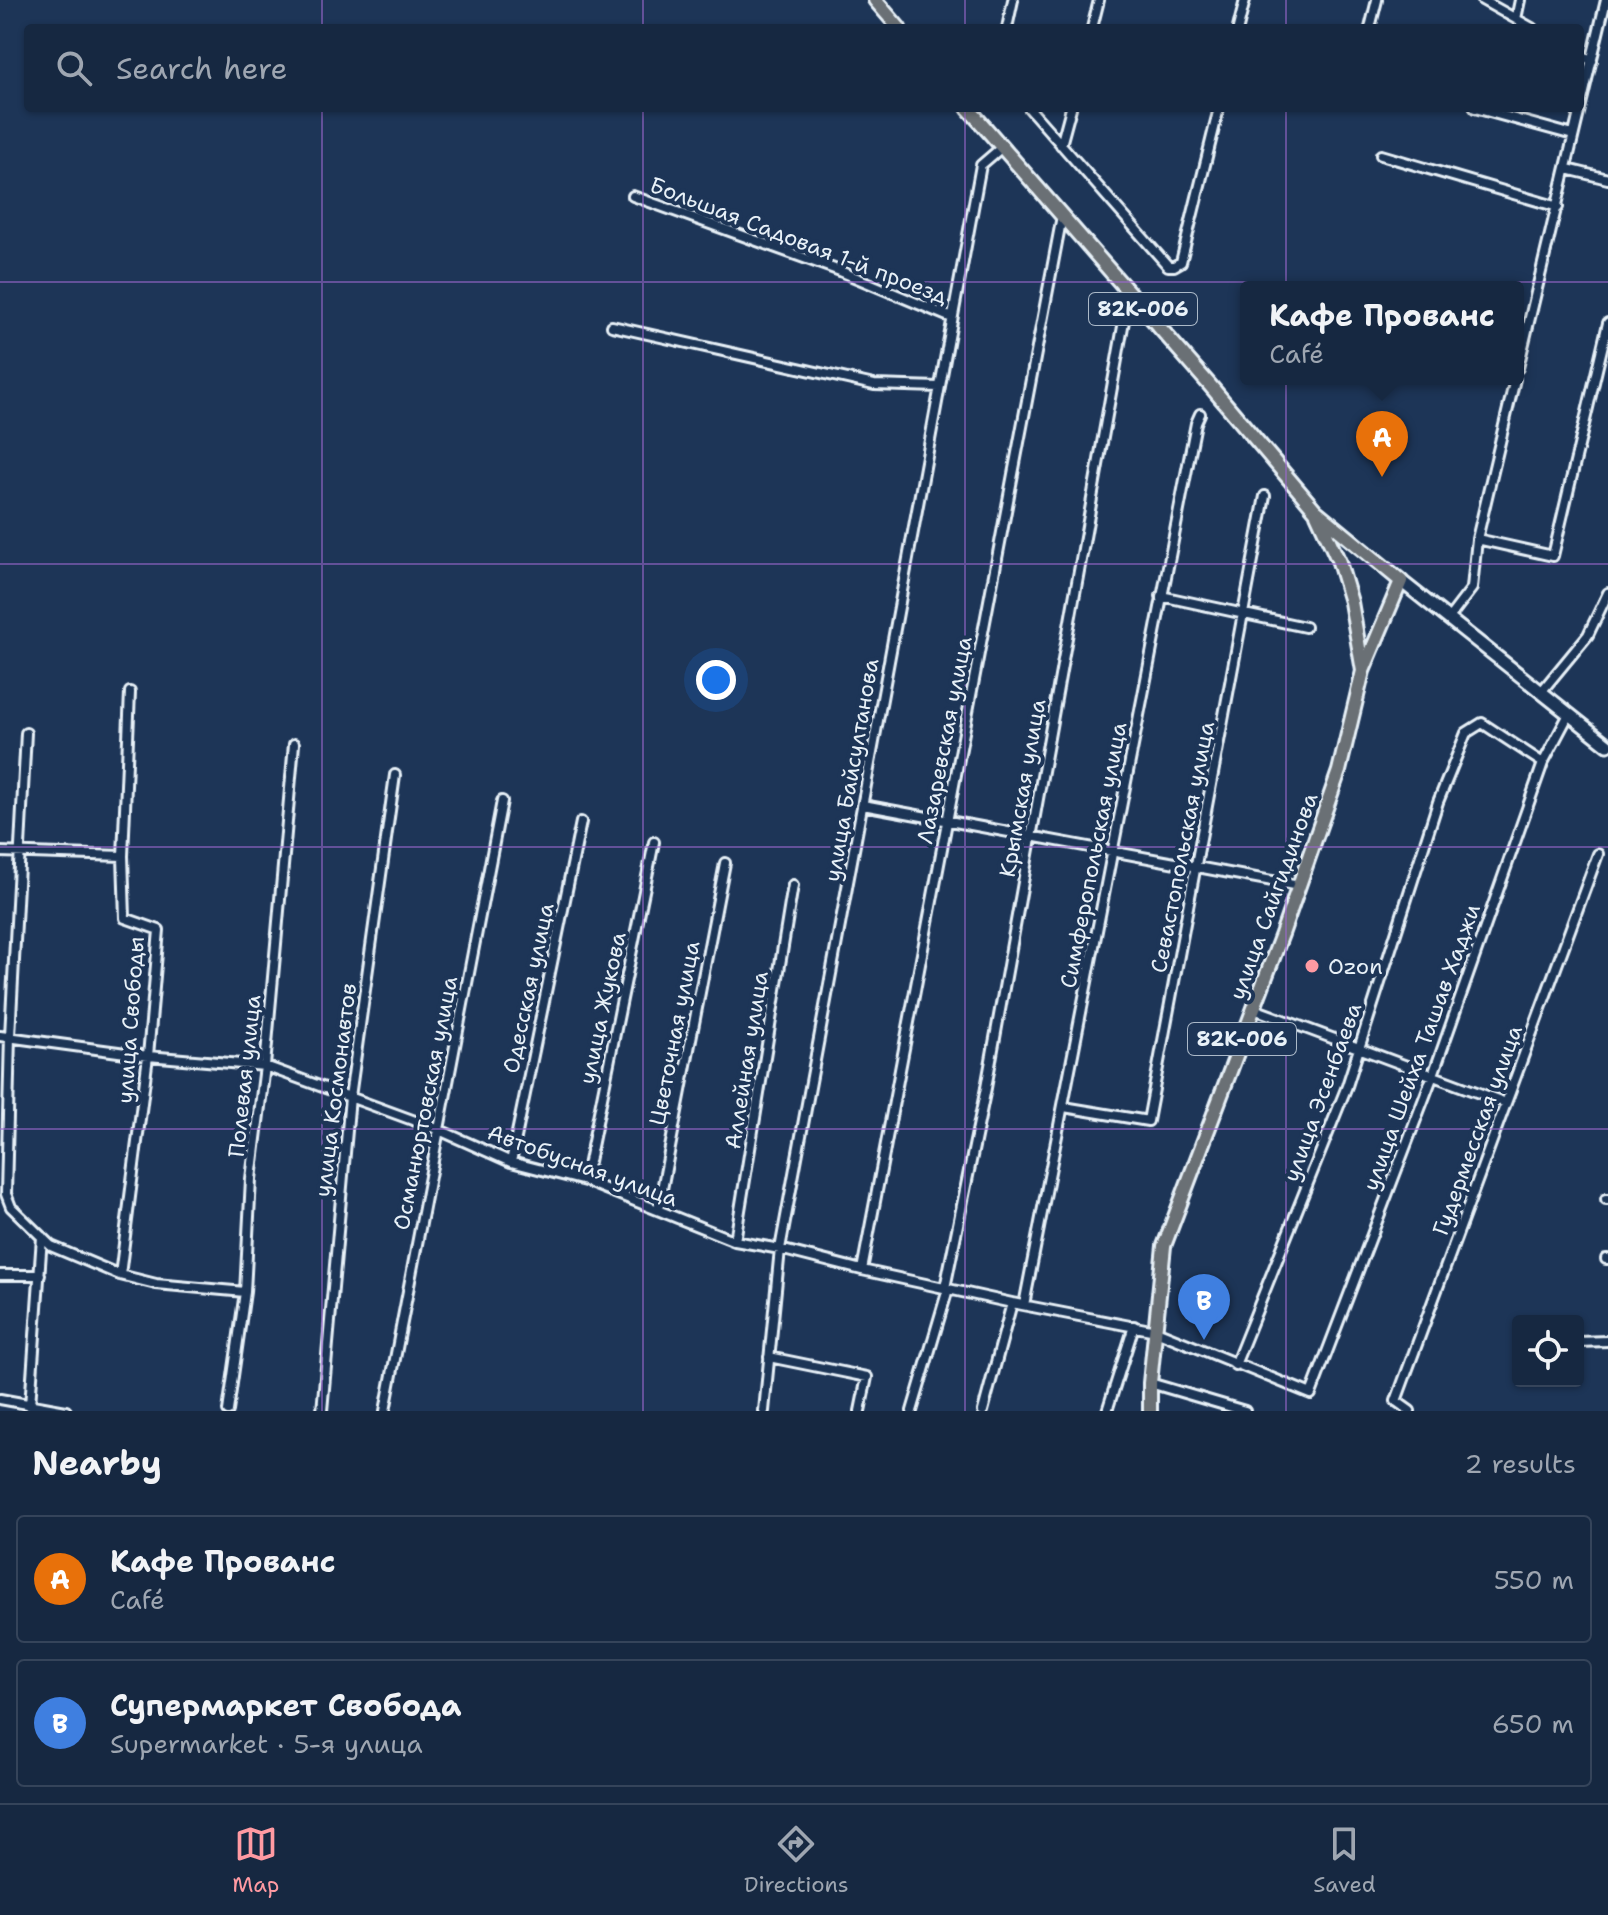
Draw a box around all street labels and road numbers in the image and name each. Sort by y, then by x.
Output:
street label: Большая Садовая 1-й проезд [646,170,952,311]
road number: 82К-006 [1089,293,1197,325]
street label: Лазаревская улица [910,633,979,846]
street label: улица Байсултанова [818,656,885,884]
street label: Крымская улица [993,696,1053,880]
street label: Севастопольская улица [1144,718,1221,975]
street label: Симферопольская улица [1053,719,1134,991]
street label: улица Сайгидинова [1223,788,1325,1004]
street label: Одесская улица [496,900,561,1076]
street label: улица Шейха Ташав Хаджи [1356,900,1487,1195]
street label: улица Жукова [572,929,633,1087]
street label: улица Свободы [110,935,151,1105]
street label: Цветочная улица [642,938,707,1128]
street label: Аллейная улица [718,969,775,1151]
street label: Османюртовская улица [387,973,464,1233]
street label: улица Космонавтов [308,982,363,1199]
street label: Полевая улица [222,993,267,1159]
street label: улица Эсенбаева [1277,998,1368,1186]
street label: Гудермесская улица [1426,1021,1529,1239]
road number: 82К-006 [1188,1023,1296,1055]
street label: Автобусная улица [484,1118,682,1213]

